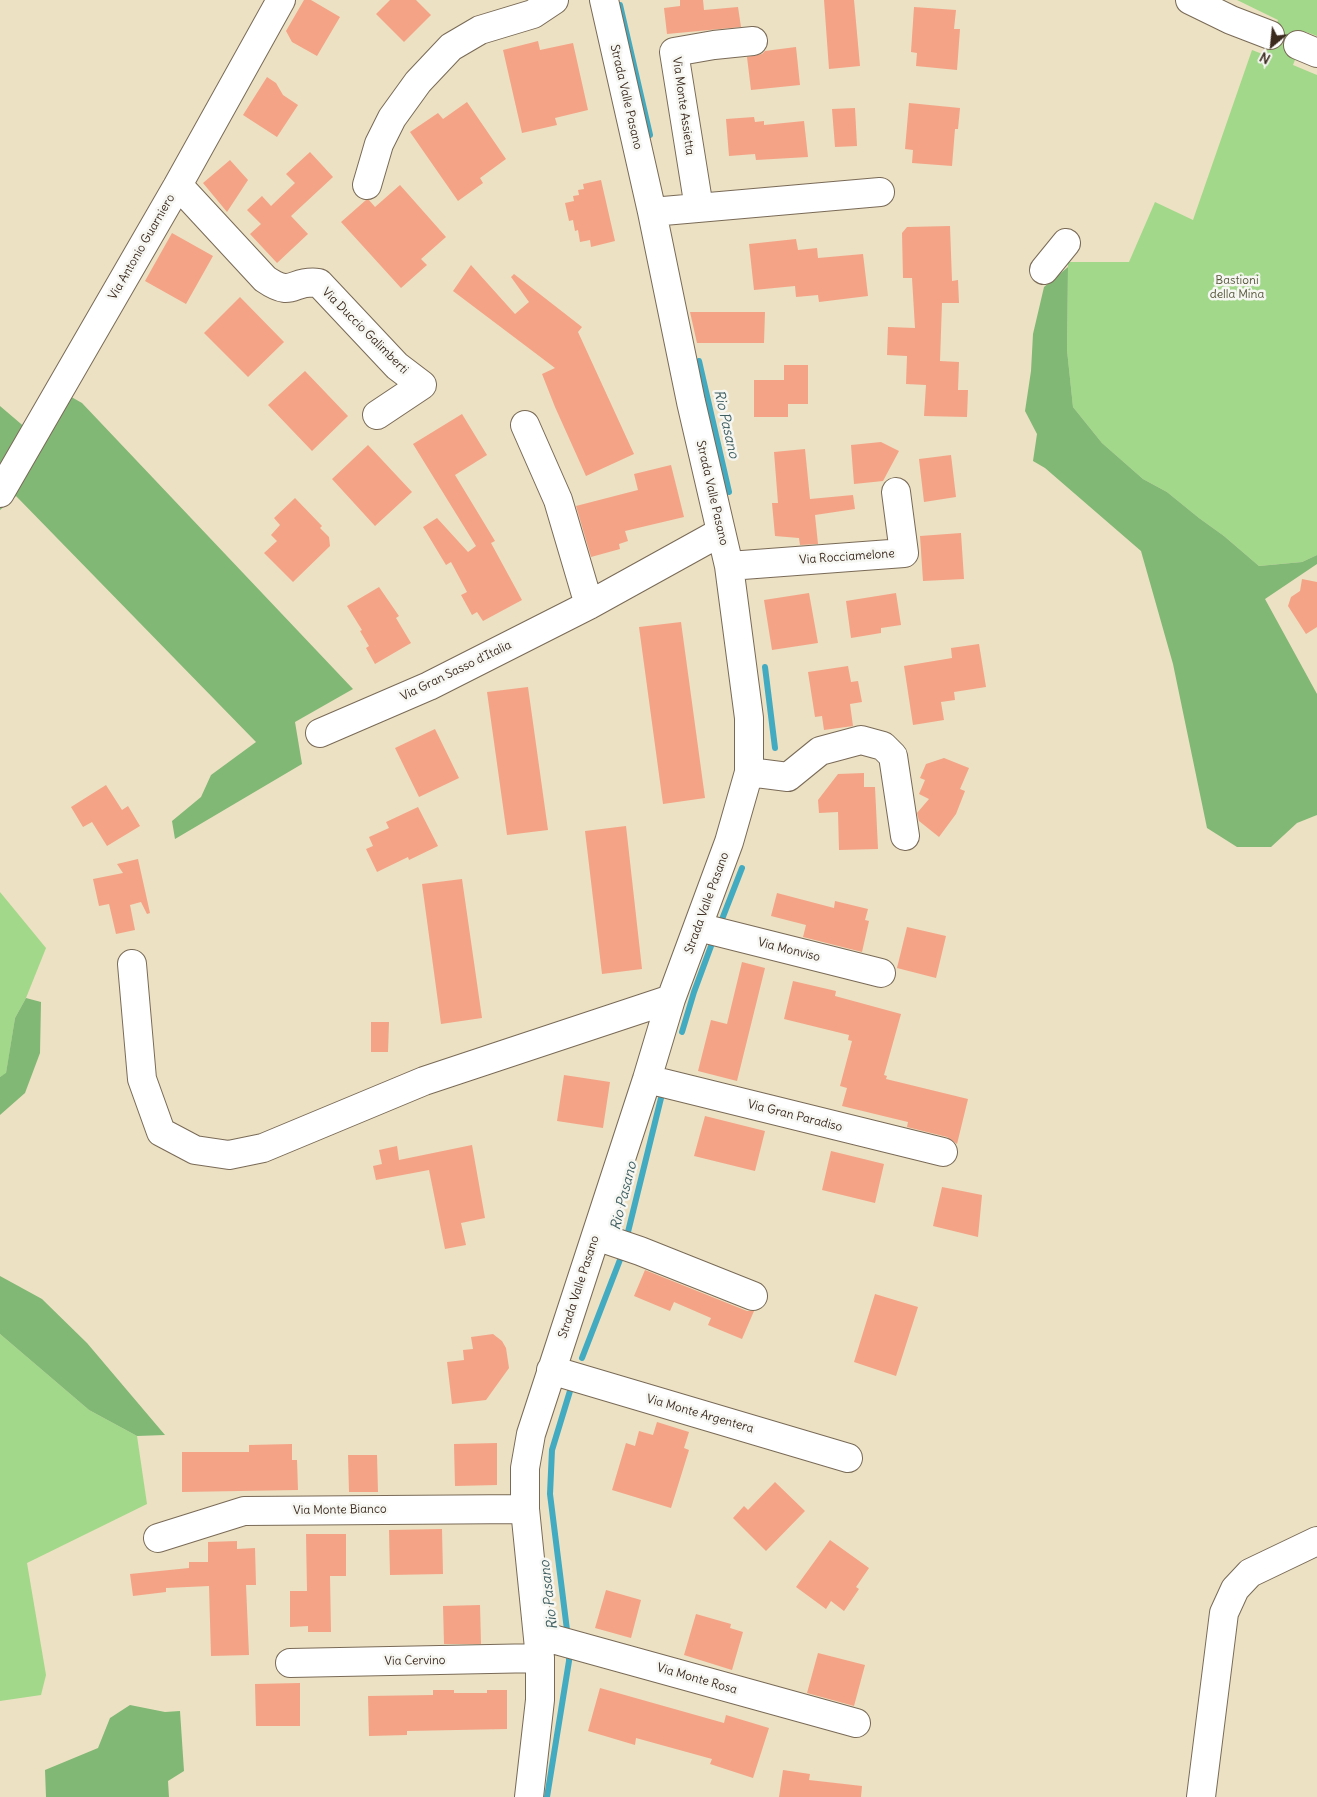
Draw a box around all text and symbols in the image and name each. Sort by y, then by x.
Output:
north arrow [1247,20,1297,70]
street label: Strada Valle Pasano [607,43,645,151]
text: N [1256,48,1273,68]
street label: Via Monte Assietta [669,56,697,156]
street label: Via Antonio Guarniero [106,192,178,302]
park label: Bastioni della Mina [1210,274,1264,302]
street label: Via Duccio Galimberti [319,285,411,377]
water label: Rio Pasano [710,388,742,460]
street label: Strada Valle Pasano [693,439,731,547]
street label: Via Rocciamelone [799,546,895,568]
street label: Via Gran Sasso d'Italia [398,638,514,704]
street label: Strada Valle Pasano [682,850,732,956]
street label: Via Monviso [756,935,822,965]
street label: Via Gran Paradiso [746,1097,844,1135]
water label: Rio Pasano [607,1160,641,1232]
street label: Strada Valle Pasano [556,1234,602,1340]
street label: Via Monte Argentera [645,1392,755,1436]
street label: Via Monte Bianco [293,1502,387,1518]
water label: Rio Pasano [536,1559,562,1631]
street label: Via Cervino [384,1653,446,1669]
street label: Via Monte Rosa [655,1661,739,1697]

